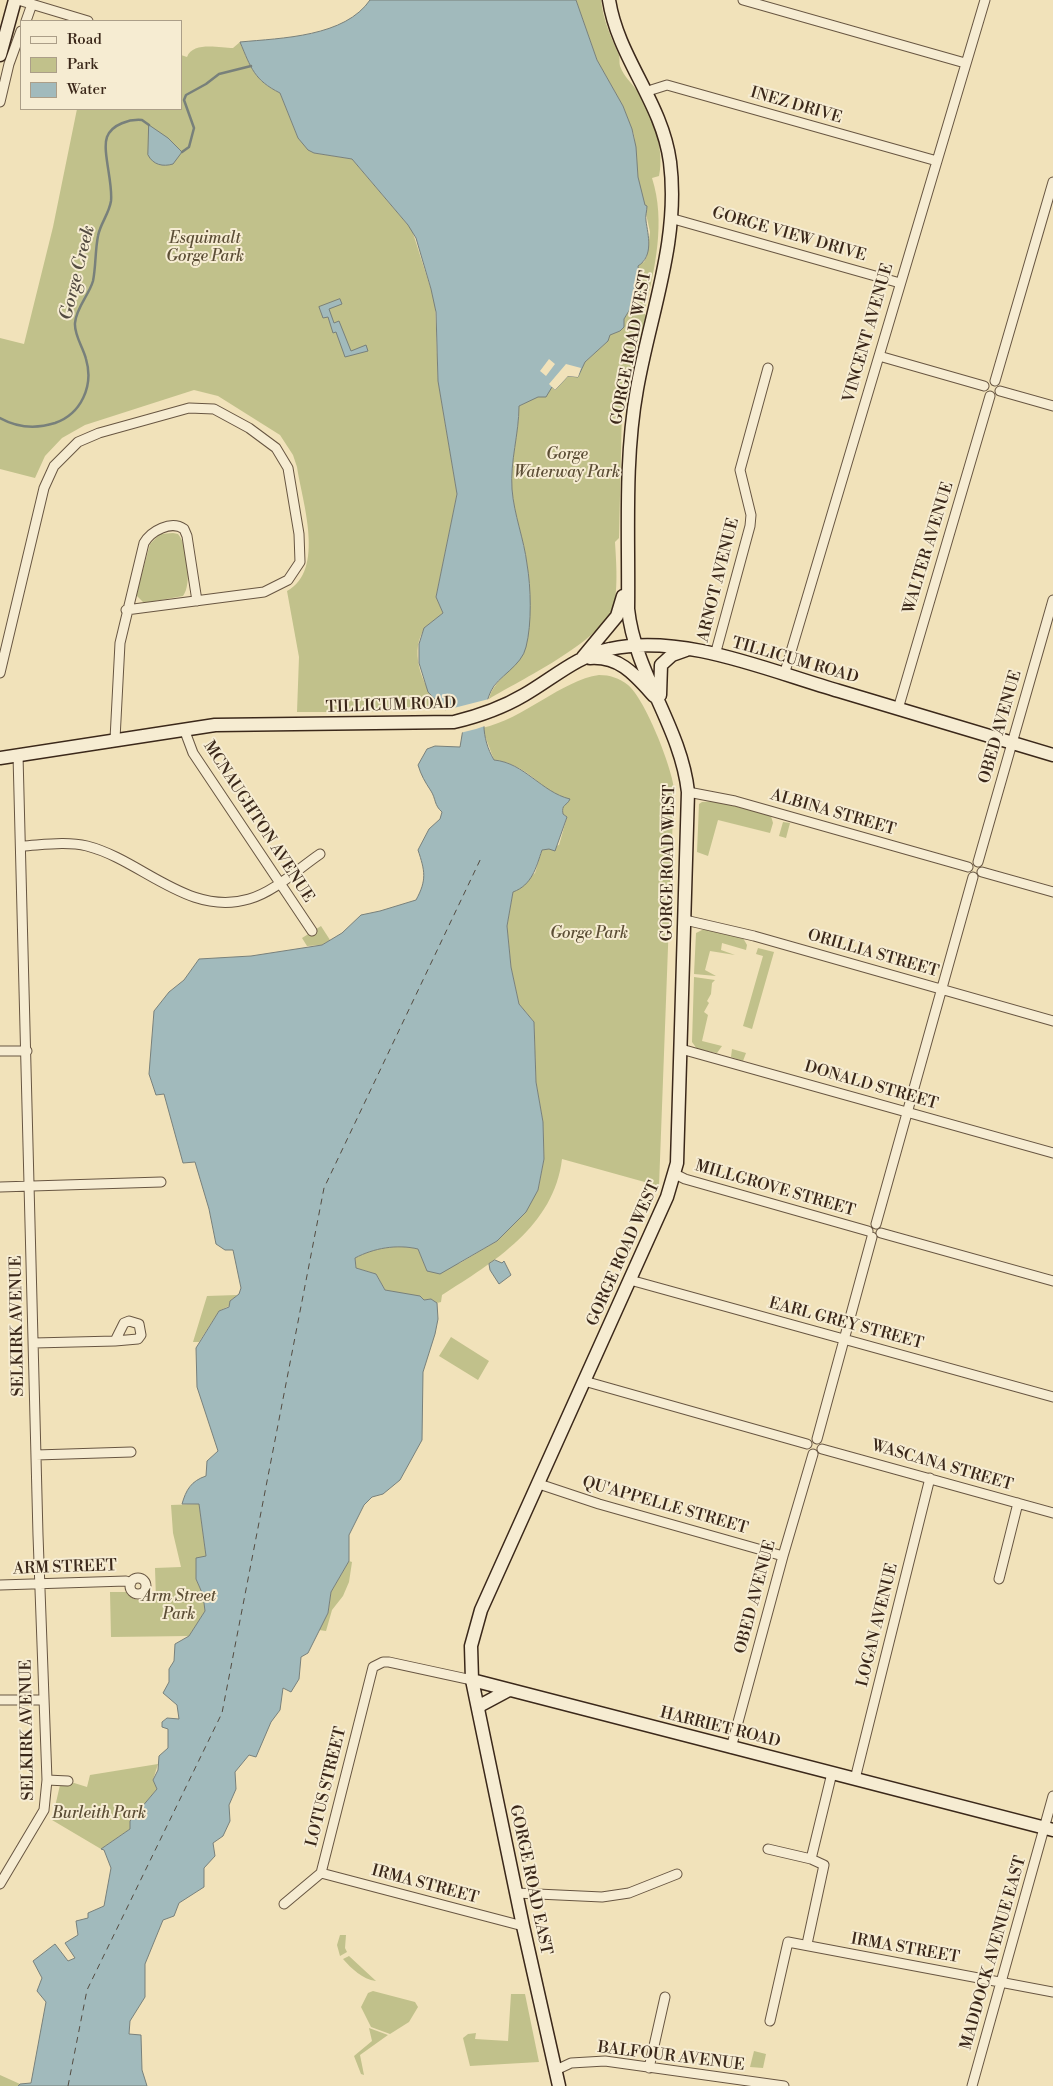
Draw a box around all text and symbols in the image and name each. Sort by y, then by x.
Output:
legend [20,20,182,110]
text: Road [67,30,102,49]
text: Park [67,55,98,74]
text: Water [67,80,106,99]
street label: INEZ DRIVE [748,84,844,128]
street label: GORGE VIEW DRIVE [710,204,868,266]
water label: Gorge Creek [56,223,100,323]
park label: Esquimalt Gorge Park [166,229,244,267]
street label: VINCENT AVENUE [840,261,898,405]
street label: GORGE ROAD WEST [608,269,656,427]
park label: Gorge Waterway Park [514,445,620,483]
street label: WALTER AVENUE [900,480,958,616]
street label: ARNOT AVENUE [694,516,744,644]
street label: TILLICUM ROAD [729,634,861,688]
street label: OBED AVENUE [976,668,1026,786]
street label: TILLICUM ROAD [325,694,457,718]
street label: MCNAUGHTON AVENUE [199,738,317,906]
street label: GORGE ROAD WEST [658,785,680,941]
street label: ALBINA STREET [768,786,898,840]
park label: Gorge Park [550,924,628,944]
street label: ORILLIA STREET [805,926,941,982]
street label: DONALD STREET [802,1058,940,1114]
street label: MILLGROVE STREET [693,1157,857,1221]
street label: GORGE ROAD WEST [583,1179,665,1329]
street label: SELKIRK AVENUE [7,1255,29,1397]
street label: EARL GREY STREET [767,1294,925,1354]
street label: WASCANA STREET [869,1437,1015,1495]
street label: QU'APPELLE STREET [580,1473,750,1539]
street label: OBED AVENUE [732,1538,780,1656]
street label: ARM STREET [13,1557,117,1579]
street label: LOGAN AVENUE [853,1561,903,1689]
park label: Arm Street Park [142,1587,216,1625]
street label: SELKIRK AVENUE [17,1659,39,1801]
street label: HARRIET ROAD [658,1704,782,1752]
street label: LOTUS STREET [303,1725,351,1849]
street label: GORGE ROAD EAST [505,1803,555,1957]
park label: Burleith Park [52,1804,146,1824]
street label: MADDOCK AVENUE EAST [957,1854,1031,2052]
street label: IRMA STREET [369,1861,481,1909]
street label: IRMA STREET [849,1930,961,1968]
street label: BALFOUR AVENUE [596,2038,746,2076]

